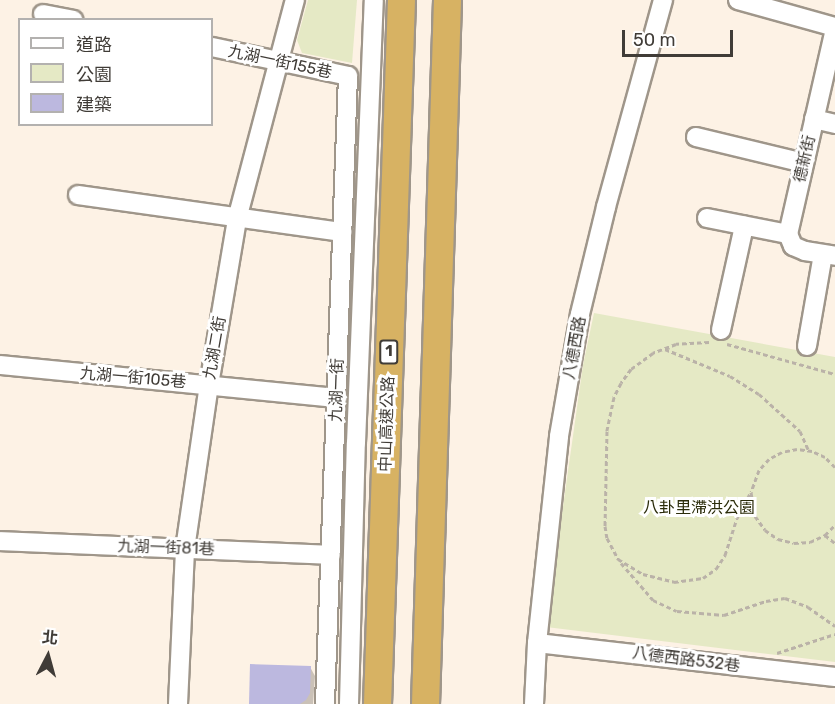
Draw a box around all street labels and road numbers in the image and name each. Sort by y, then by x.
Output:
street label: 九湖一街155巷 [226,42,334,82]
street label: 德新街 [790,133,820,185]
street label: 九湖二街 [200,315,230,381]
street label: 八德西路 [560,315,590,381]
road number: 1 [378,340,400,364]
street label: 九湖一街 [326,358,348,422]
street label: 九湖一街105巷 [79,364,187,392]
street label: 中山高速公路 [376,376,398,472]
street label: 九湖一街81巷 [117,537,215,559]
street label: 八德西路532巷 [631,644,741,676]

